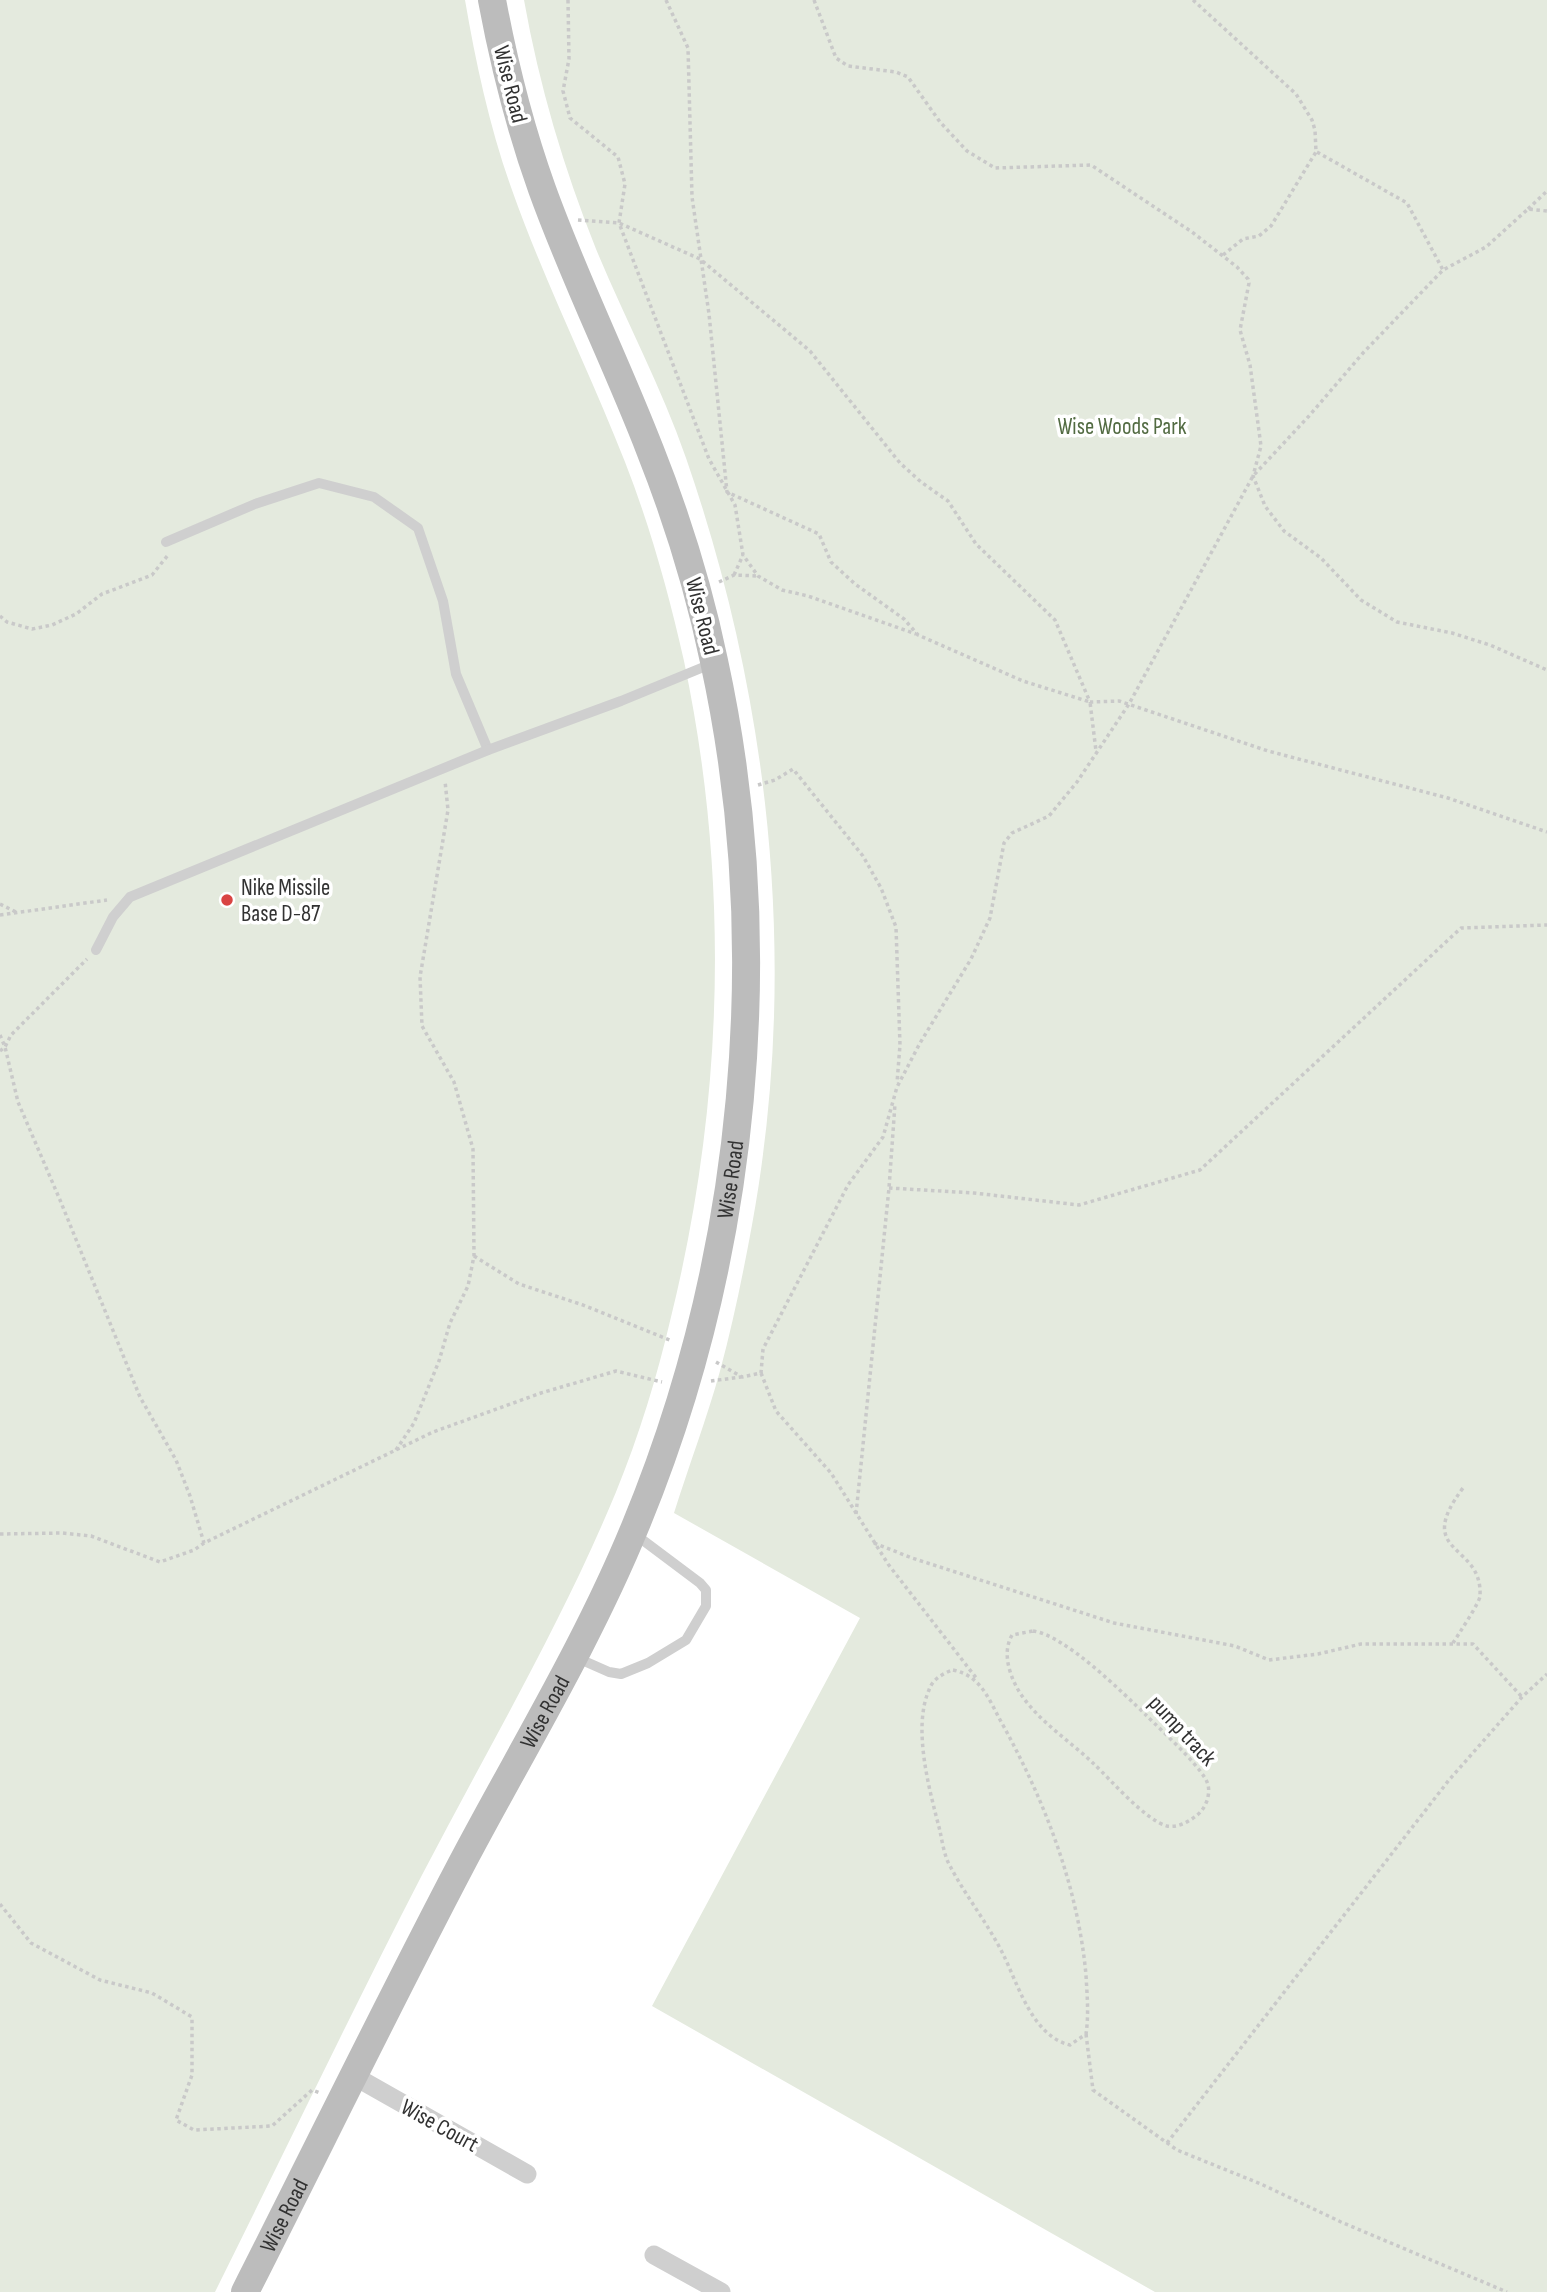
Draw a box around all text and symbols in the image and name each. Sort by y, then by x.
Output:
street label: Wise Road [487,43,533,126]
park label: Wise Woods Park [1057,413,1187,441]
street label: Wise Road [679,575,725,658]
place label: Nike Missile Base D-87 [241,874,330,928]
marker: Nike Missile Base D-87 [219,892,235,908]
street label: Wise Road [711,1139,750,1221]
street label: Wise Road [514,1671,576,1754]
street label: pump track [1142,1689,1222,1772]
street label: Wise Court [396,2093,483,2159]
street label: Wise Road [254,2174,315,2257]

